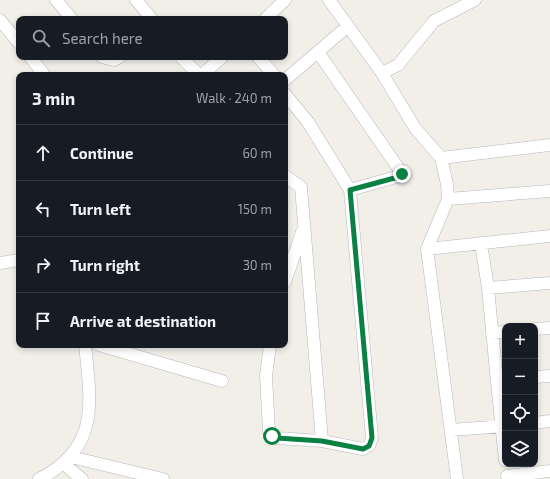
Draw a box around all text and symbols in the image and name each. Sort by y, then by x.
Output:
search box [16,16,288,60]
icon: search [30,27,52,49]
text: Search here [62,29,143,47]
text: 3 min [32,88,75,108]
text: Walk · 240 m [196,90,272,106]
icon: ahead [32,142,54,164]
text: Continue [70,144,133,162]
text: 60 m [242,145,272,161]
route end [393,165,411,183]
icon: left [32,198,54,220]
text: Turn left [70,200,131,218]
text: 150 m [238,201,272,217]
icon: right [32,254,54,276]
text: Turn right [70,256,140,274]
text: 30 m [243,257,272,273]
icon: arrive [32,310,54,332]
text: Arrive at destination [70,312,216,330]
map controls [502,323,538,467]
button: + [502,323,538,359]
button: − [502,359,538,395]
button: locate [502,395,538,431]
route start [263,427,281,445]
button: layers [502,431,538,467]

